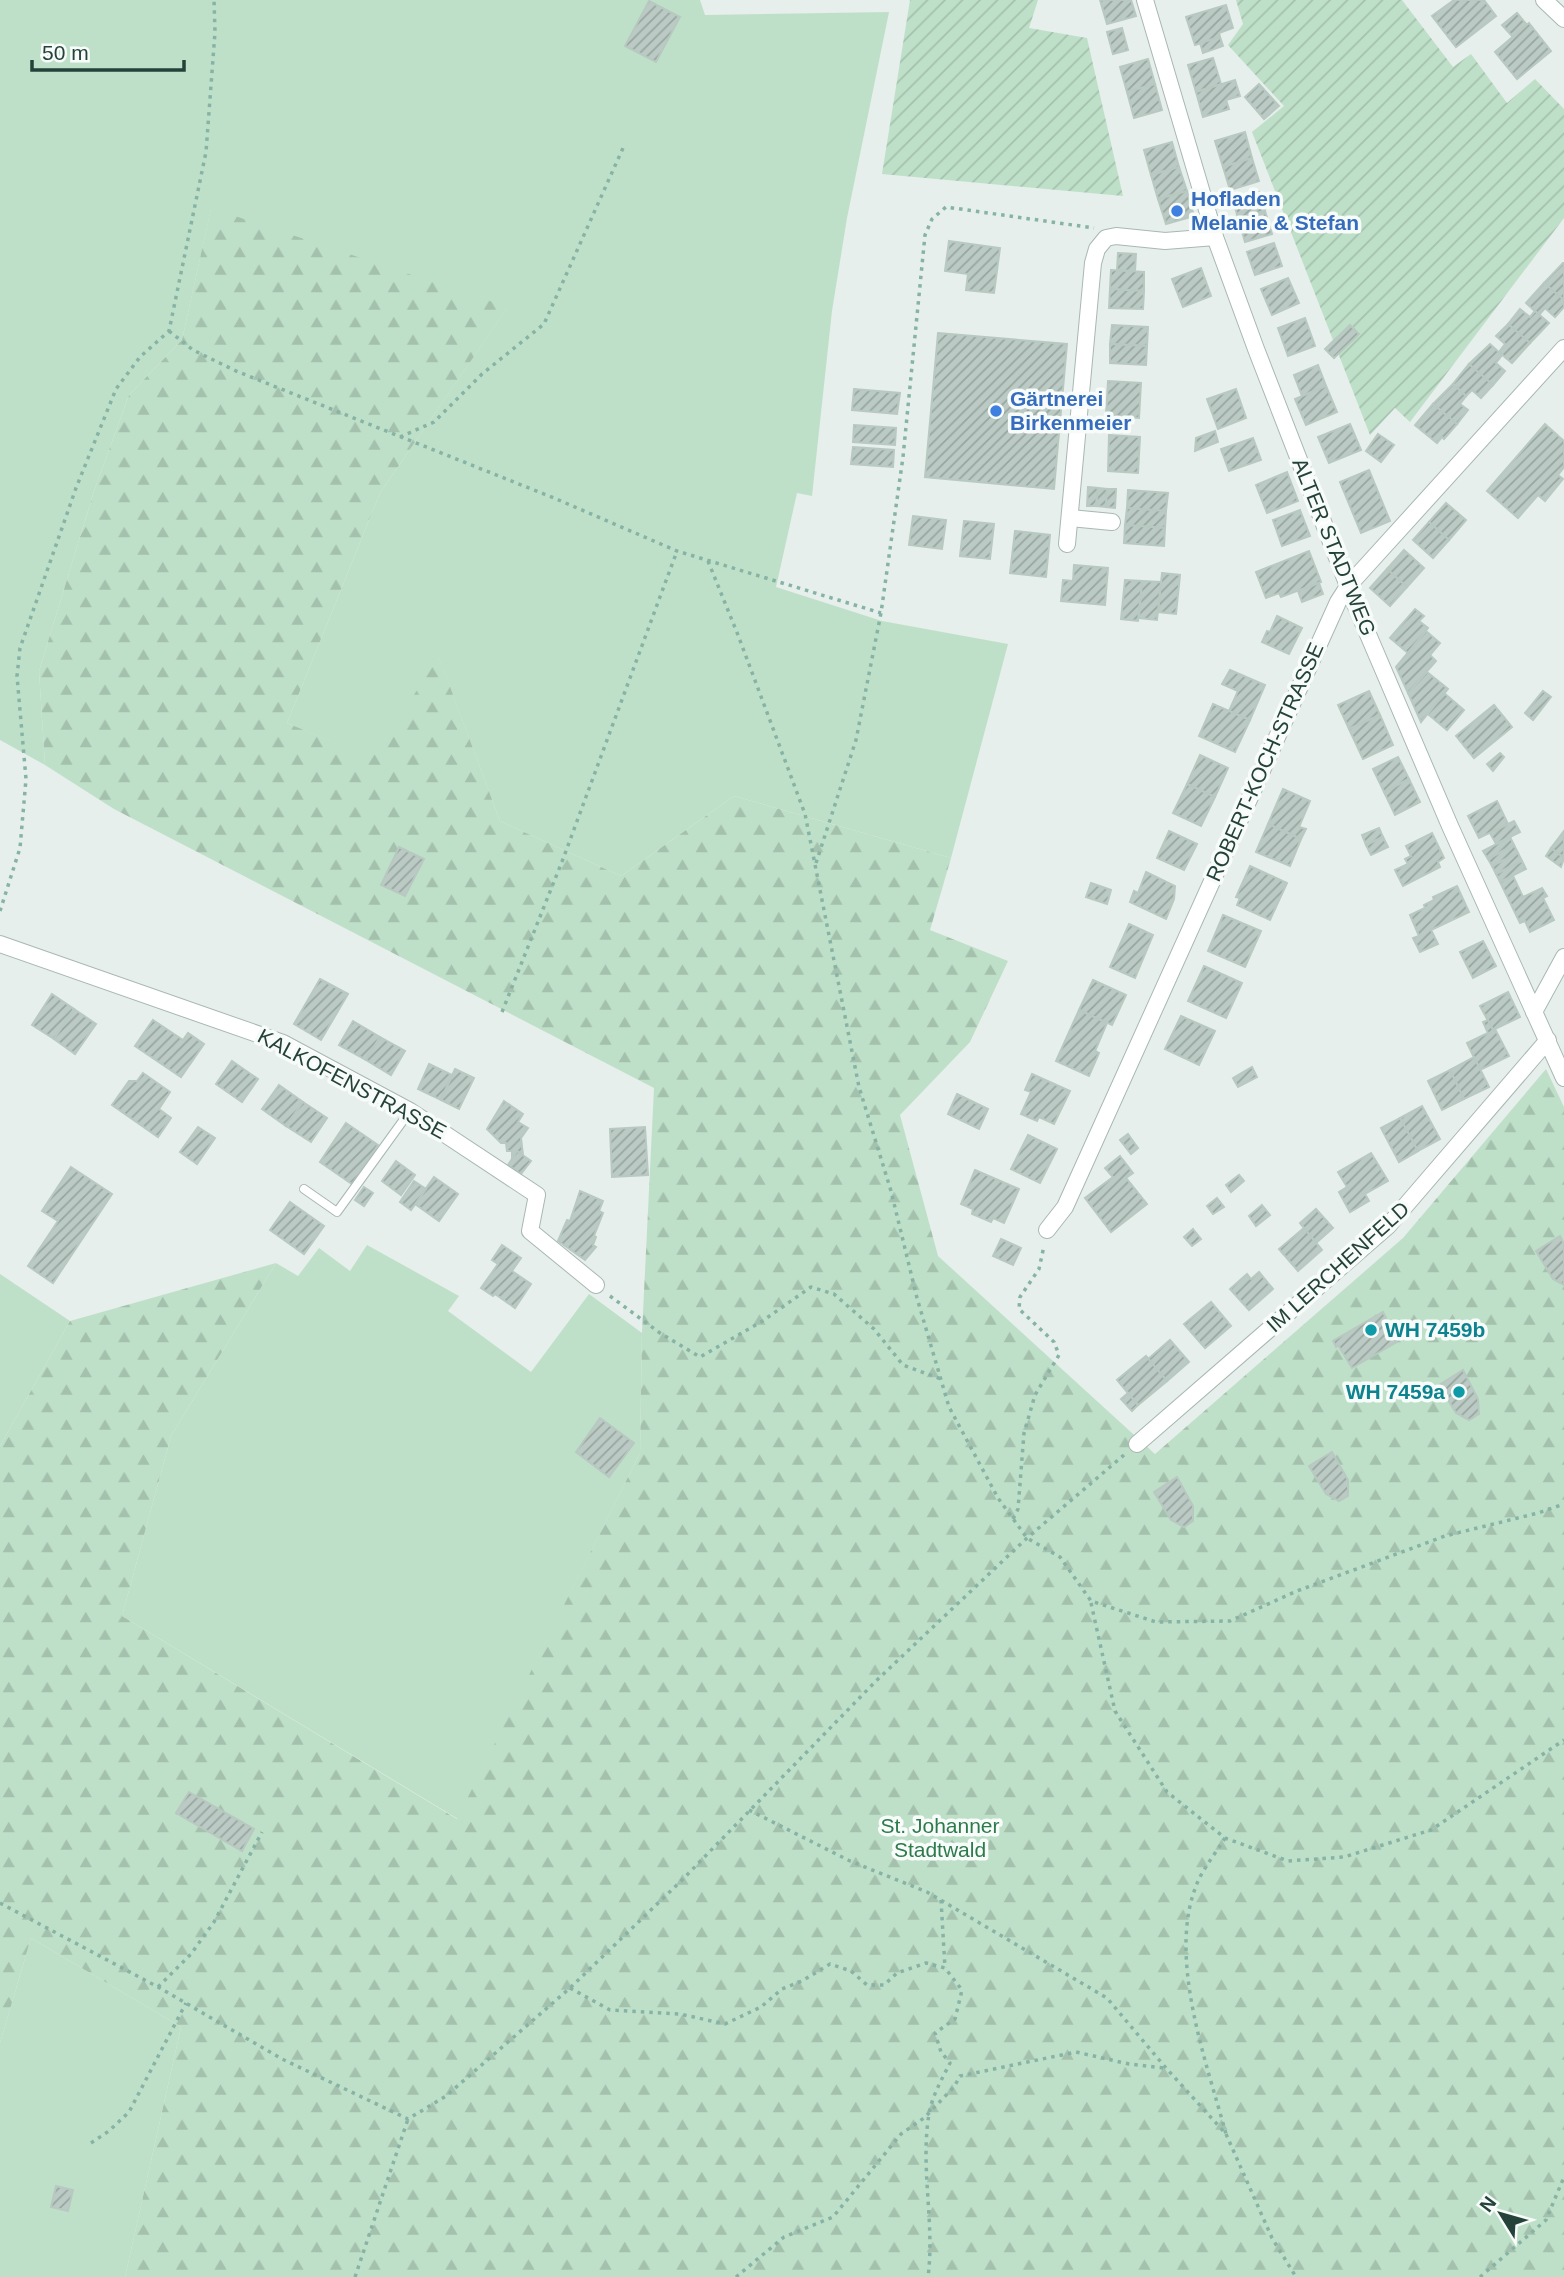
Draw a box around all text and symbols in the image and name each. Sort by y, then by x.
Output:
scale bar [32,28,184,72]
text: 50 m [42,41,89,64]
place label: Hofladen Melanie & Stefan [1191,187,1359,234]
marker: Hofladen Melanie & Stefan [1169,203,1185,219]
place label: Gärtnerei Birkenmeier [1010,387,1131,434]
marker: Gärtnerei Birkenmeier [988,403,1004,419]
street label: ALTER STADTWEG [1288,455,1381,639]
street label: ROBERT-KOCH-STRASSE [1201,639,1328,885]
street label: KALKOFENSTRASSE [254,1024,450,1143]
street label: IM LERCHENFELD [1262,1197,1413,1336]
place label: WH 7459b [1385,1318,1485,1341]
marker: WH 7459b [1363,1322,1379,1338]
place label: WH 7459a [1346,1380,1445,1403]
marker: WH 7459a [1451,1384,1467,1400]
park label: St. Johanner Stadtwald [880,1814,1000,1861]
north arrow [1466,2179,1536,2249]
text: N [1475,2192,1500,2216]

